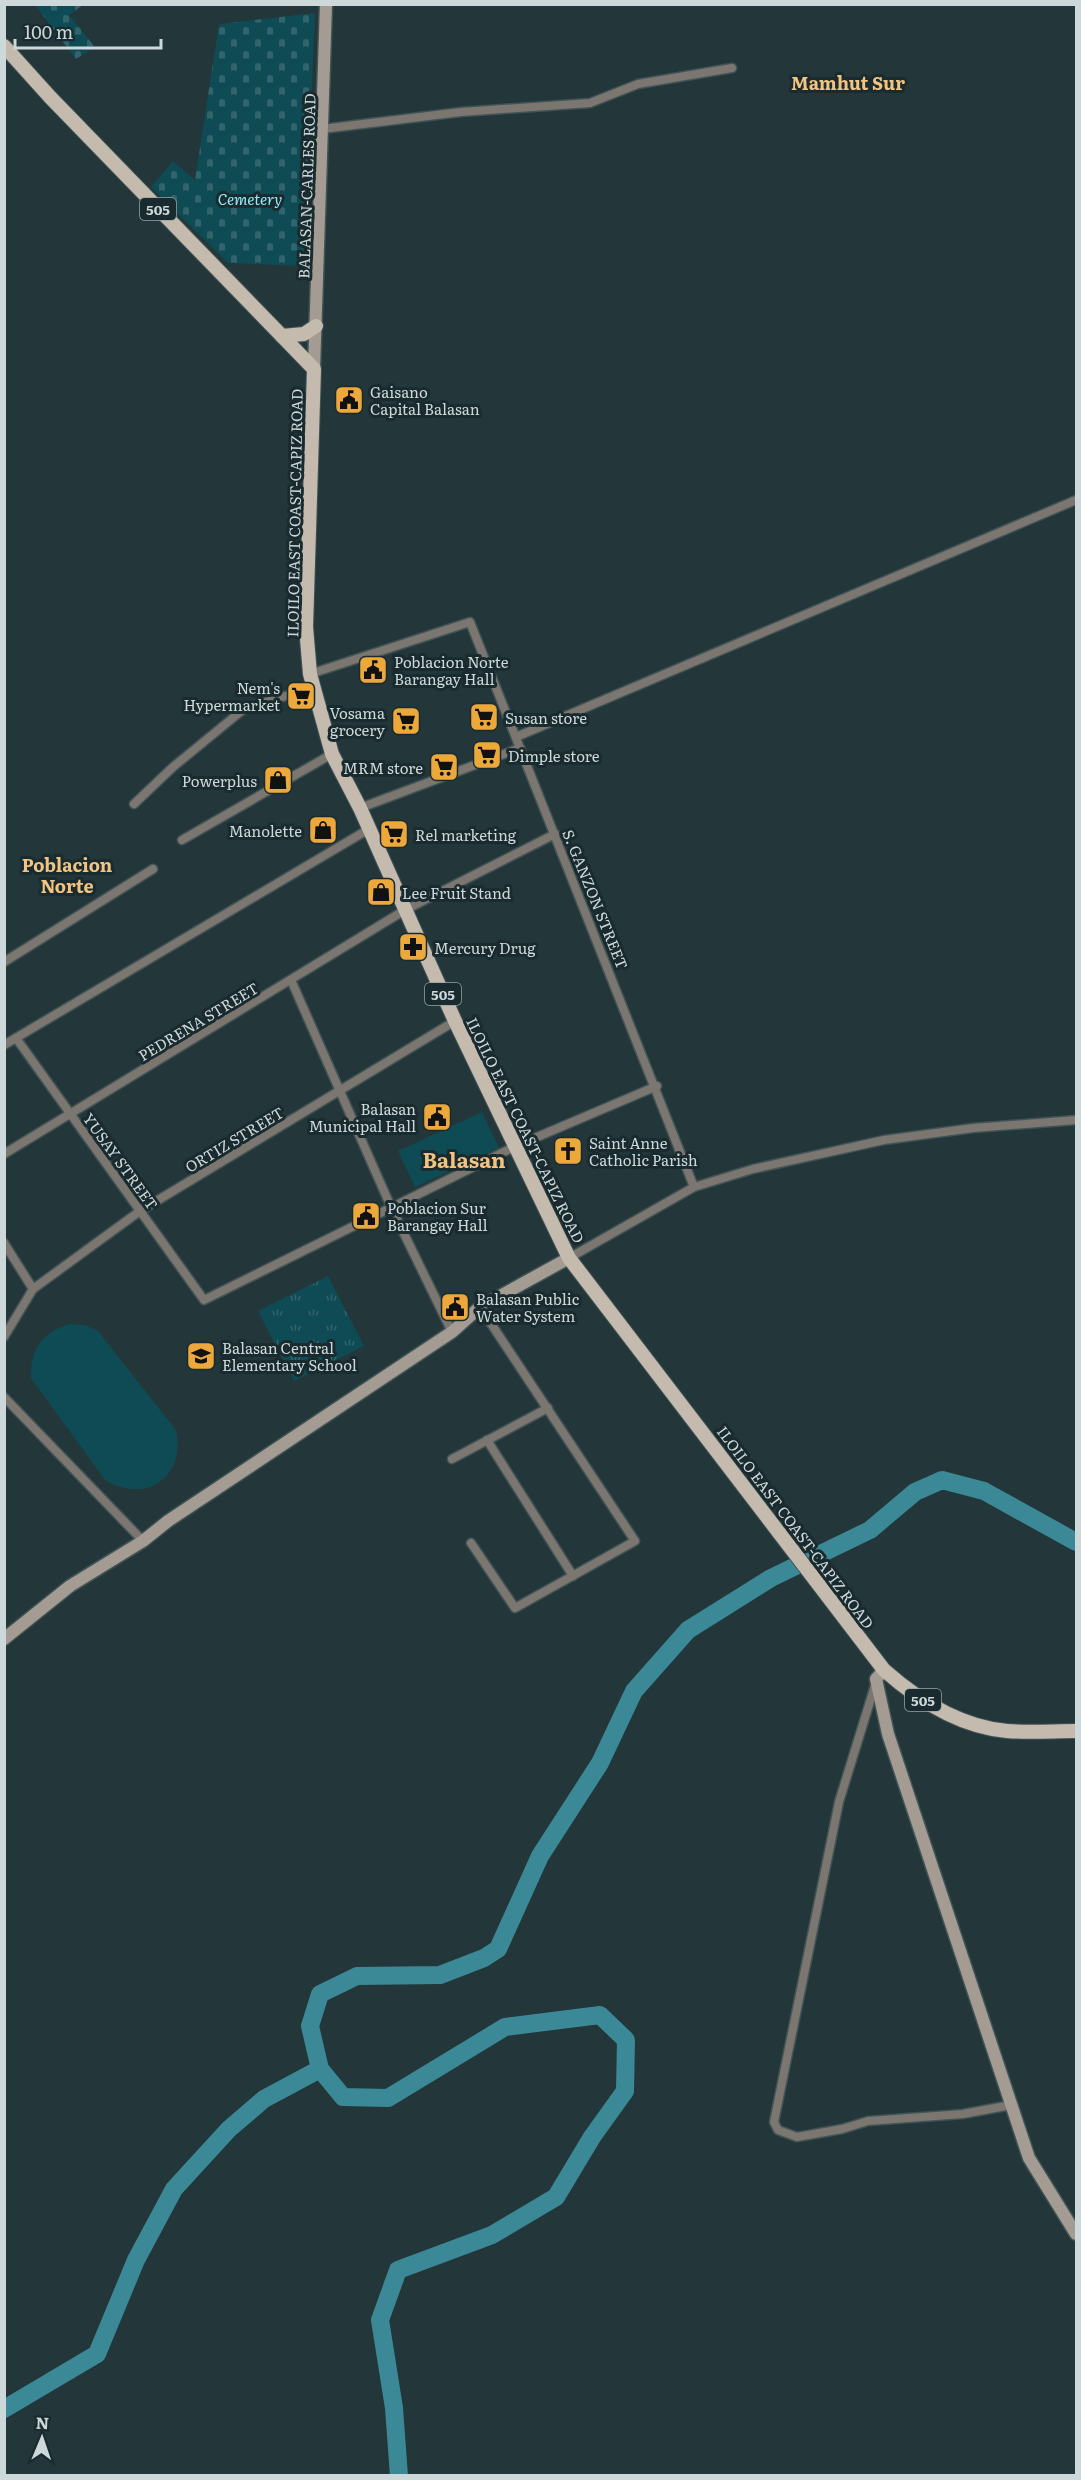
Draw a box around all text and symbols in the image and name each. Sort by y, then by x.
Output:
scale bar [15,12,160,50]
text: 100 m [24,18,73,45]
district label: Mamhut Sur [791,69,905,96]
street label: BALASAN-CARLES ROAD [291,93,321,279]
park label: Cemetery [218,187,282,210]
road number: 505 [140,198,176,220]
place label: Gaisano Capital Balasan [370,380,480,420]
public building icon: Gaisano Capital Balasan [333,384,365,416]
street label: ILOILO EAST COAST-CAPIZ ROAD [280,388,308,638]
place label: Poblacion Norte Barangay Hall [394,650,509,690]
public building icon: Poblacion Norte Barangay Hall [357,654,389,686]
place label: Nem's Hypermarket [184,676,280,716]
supermarket icon: Nem's Hypermarket [285,680,317,712]
place label: Vosama grocery [329,701,386,741]
supermarket icon: Susan store [468,701,500,733]
supermarket icon: Vosama grocery [390,705,422,737]
place label: Susan store [505,706,587,729]
supermarket icon: Dimple store [471,739,503,771]
place label: Dimple store [508,744,600,767]
supermarket icon: MRM store [428,751,460,783]
place label: MRM store [343,756,423,779]
shop icon: Powerplus [262,764,294,796]
place label: Powerplus [182,769,257,792]
shop icon: Manolette [307,814,339,846]
supermarket icon: Rel marketing [378,818,410,850]
place label: Manolette [229,819,302,842]
place label: Rel marketing [415,823,517,846]
street label: S. GANZON STREET [557,826,635,972]
district label: Poblacion Norte [22,851,113,899]
shop icon: Lee Fruit Stand [365,876,397,908]
place label: Lee Fruit Stand [402,881,511,904]
pharmacy icon: Mercury Drug [397,931,429,963]
place label: Mercury Drug [434,936,536,959]
street label: PEDRENA STREET [134,976,262,1066]
road number: 505 [425,983,461,1005]
street label: ILOILO EAST COAST-CAPIZ ROAD [461,1013,591,1247]
place label: Balasan Municipal Hall [309,1097,416,1137]
street label: ORTIZ STREET [180,1100,288,1178]
public building icon: Balasan Municipal Hall [421,1101,453,1133]
street label: YUSAY STREET [78,1108,164,1214]
place label: Saint Anne Catholic Parish [589,1131,698,1171]
church icon: Saint Anne Catholic Parish [552,1135,584,1167]
district label: Balasan [422,1143,506,1174]
place label: Poblacion Sur Barangay Hall [387,1196,488,1236]
public building icon: Poblacion Sur Barangay Hall [350,1200,382,1232]
place label: Balasan Public Water System [476,1287,580,1327]
public building icon: Balasan Public Water System [439,1291,471,1323]
place label: Balasan Central Elementary School [222,1336,357,1376]
school or university icon: Balasan Central Elementary School [185,1340,217,1372]
street label: ILOILO EAST COAST-CAPIZ ROAD [712,1421,880,1633]
road number: 505 [905,1689,941,1711]
north arrow [12,2408,72,2468]
text: N [35,2410,50,2434]

